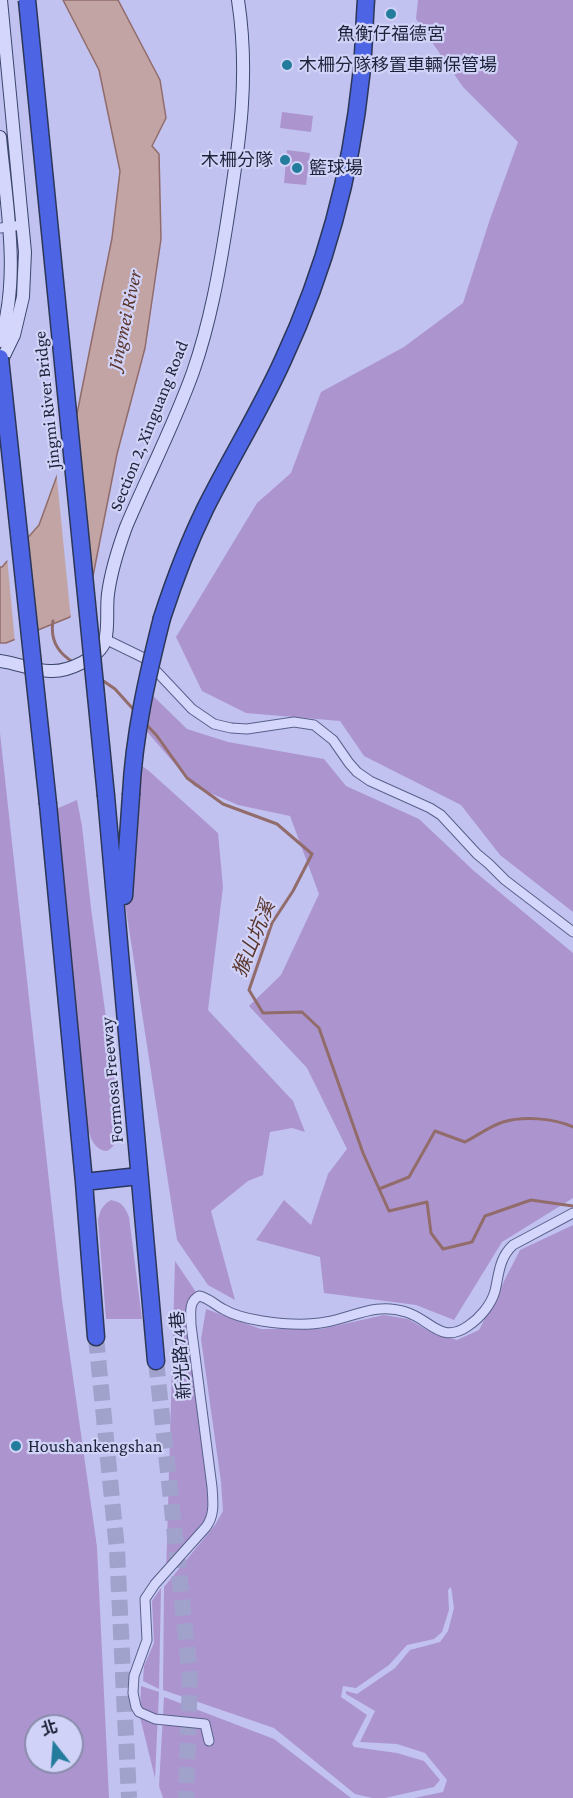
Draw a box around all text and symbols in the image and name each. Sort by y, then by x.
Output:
marker: 魚衡仔福德宮 [384,7,398,21]
place label: 魚衡仔福德宮 [337,23,445,45]
place label: 木柵分隊移置車輛保管場 [299,54,497,76]
marker: 木柵分隊移置車輛保管場 [280,58,294,72]
place label: 木柵分隊 [201,149,273,171]
marker: 木柵分隊 [278,153,292,167]
place label: 籃球場 [309,157,363,179]
marker: 籃球場 [290,161,304,175]
water label: Jingmei River [103,268,147,372]
street label: Jingmi River Bridge [29,330,65,470]
street label: Section 2, Xinguang Road [105,338,193,514]
water label: 猴山坑溪 [228,897,280,981]
street label: Formosa Freeway [96,1016,128,1144]
street label: 新光路74巷 [166,1310,196,1400]
place label: Houshankengshan [28,1435,162,1457]
marker: Houshankengshan [9,1439,23,1453]
north arrow [24,1714,84,1774]
text: 北 [39,1718,59,1739]

